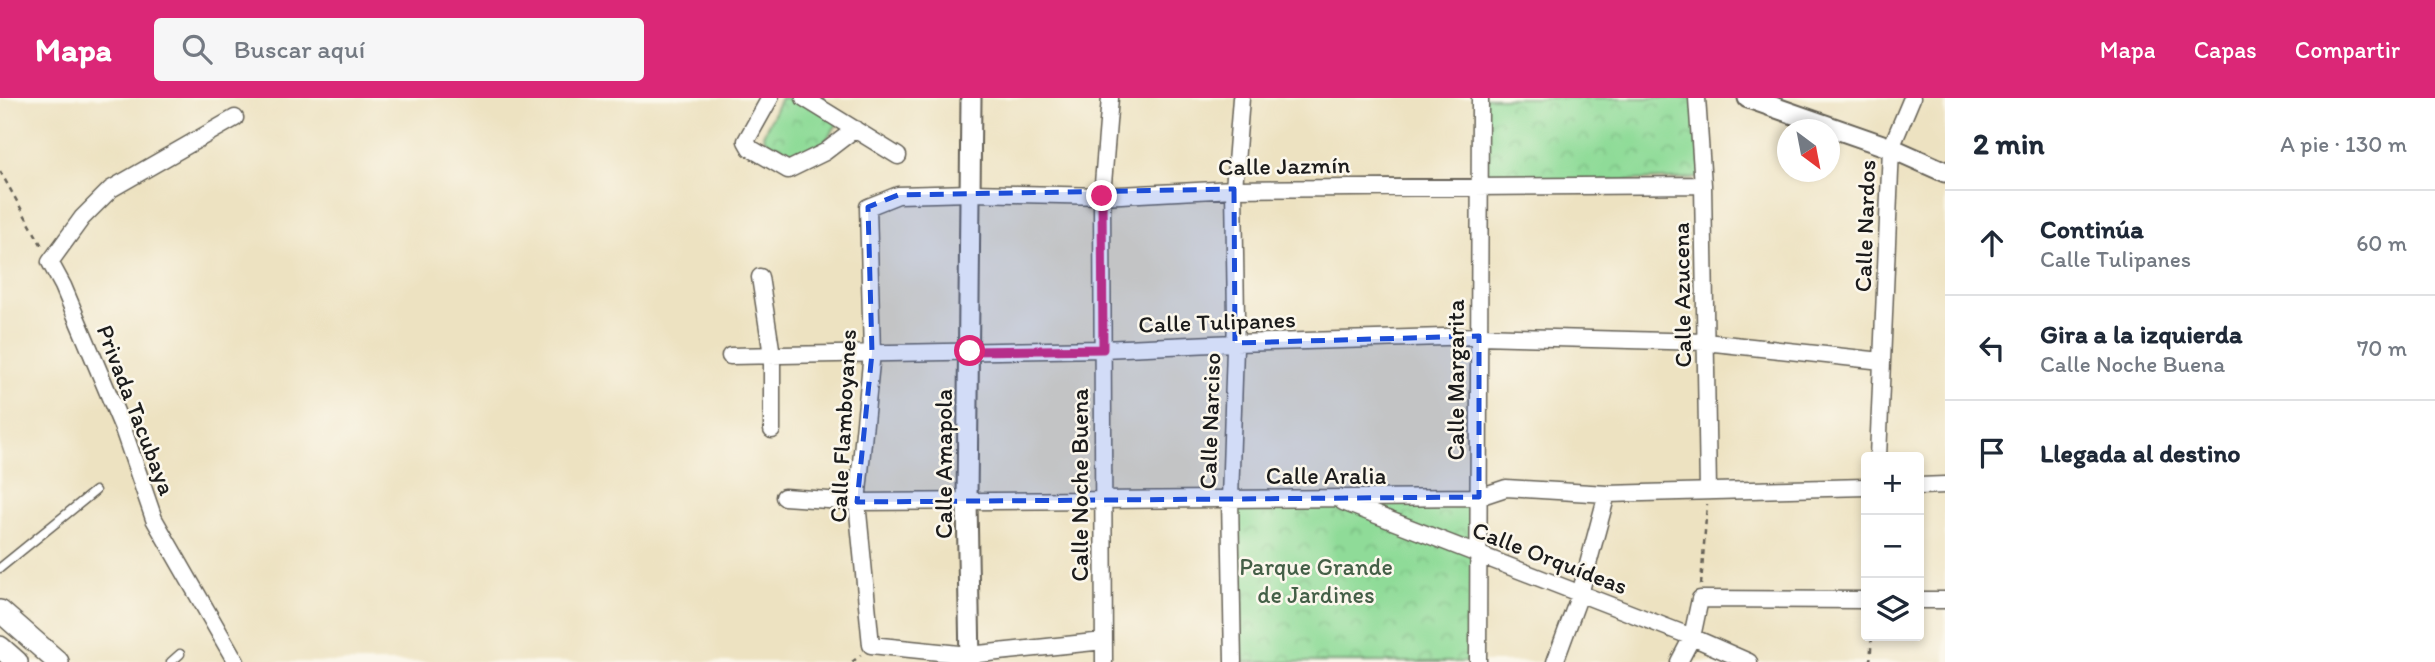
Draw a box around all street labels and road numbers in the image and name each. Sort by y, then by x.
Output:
street label: Calle Jazmín [1218,150,1350,181]
street label: Calle Nardos [1848,159,1881,293]
street label: Calle Azucena [1666,222,1697,368]
street label: Calle Margarita [1441,299,1470,461]
street label: Calle Tulipanes [1138,304,1296,339]
street label: Privada Tacubaya [91,321,182,499]
street label: Calle Flamboyanes [823,328,862,524]
street label: Calle Narciso [1193,352,1226,490]
street label: Calle Noche Buena [1065,388,1094,582]
street label: Calle Amapola [929,389,958,539]
street label: Calle Aralia [1266,461,1386,490]
street label: Calle Orquídeas [1468,515,1632,600]

